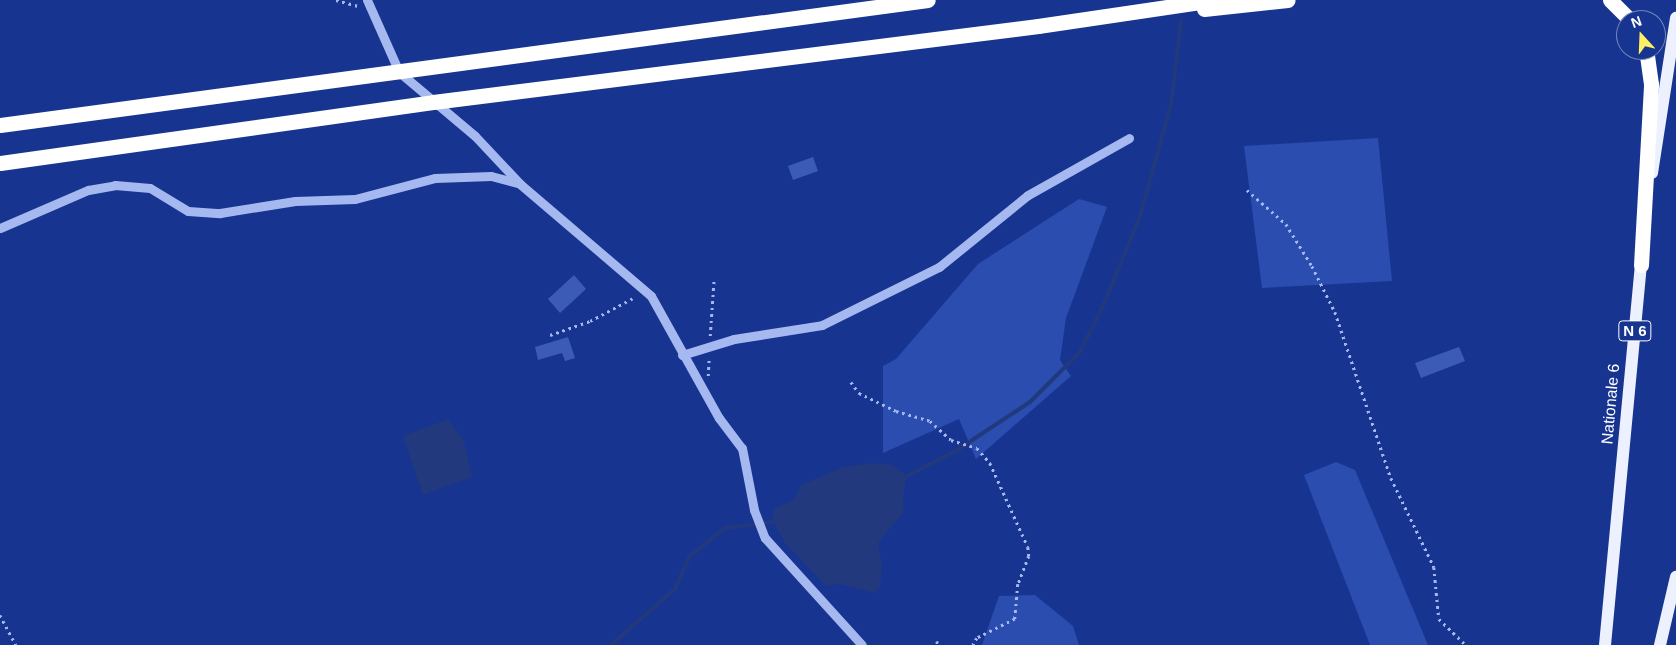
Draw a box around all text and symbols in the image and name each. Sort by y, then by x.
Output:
north arrow [1616,10,1666,60]
text: N [1629,13,1644,31]
road number: N 6 [1618,318,1652,344]
street label: Nationale 6 [1598,363,1624,445]

